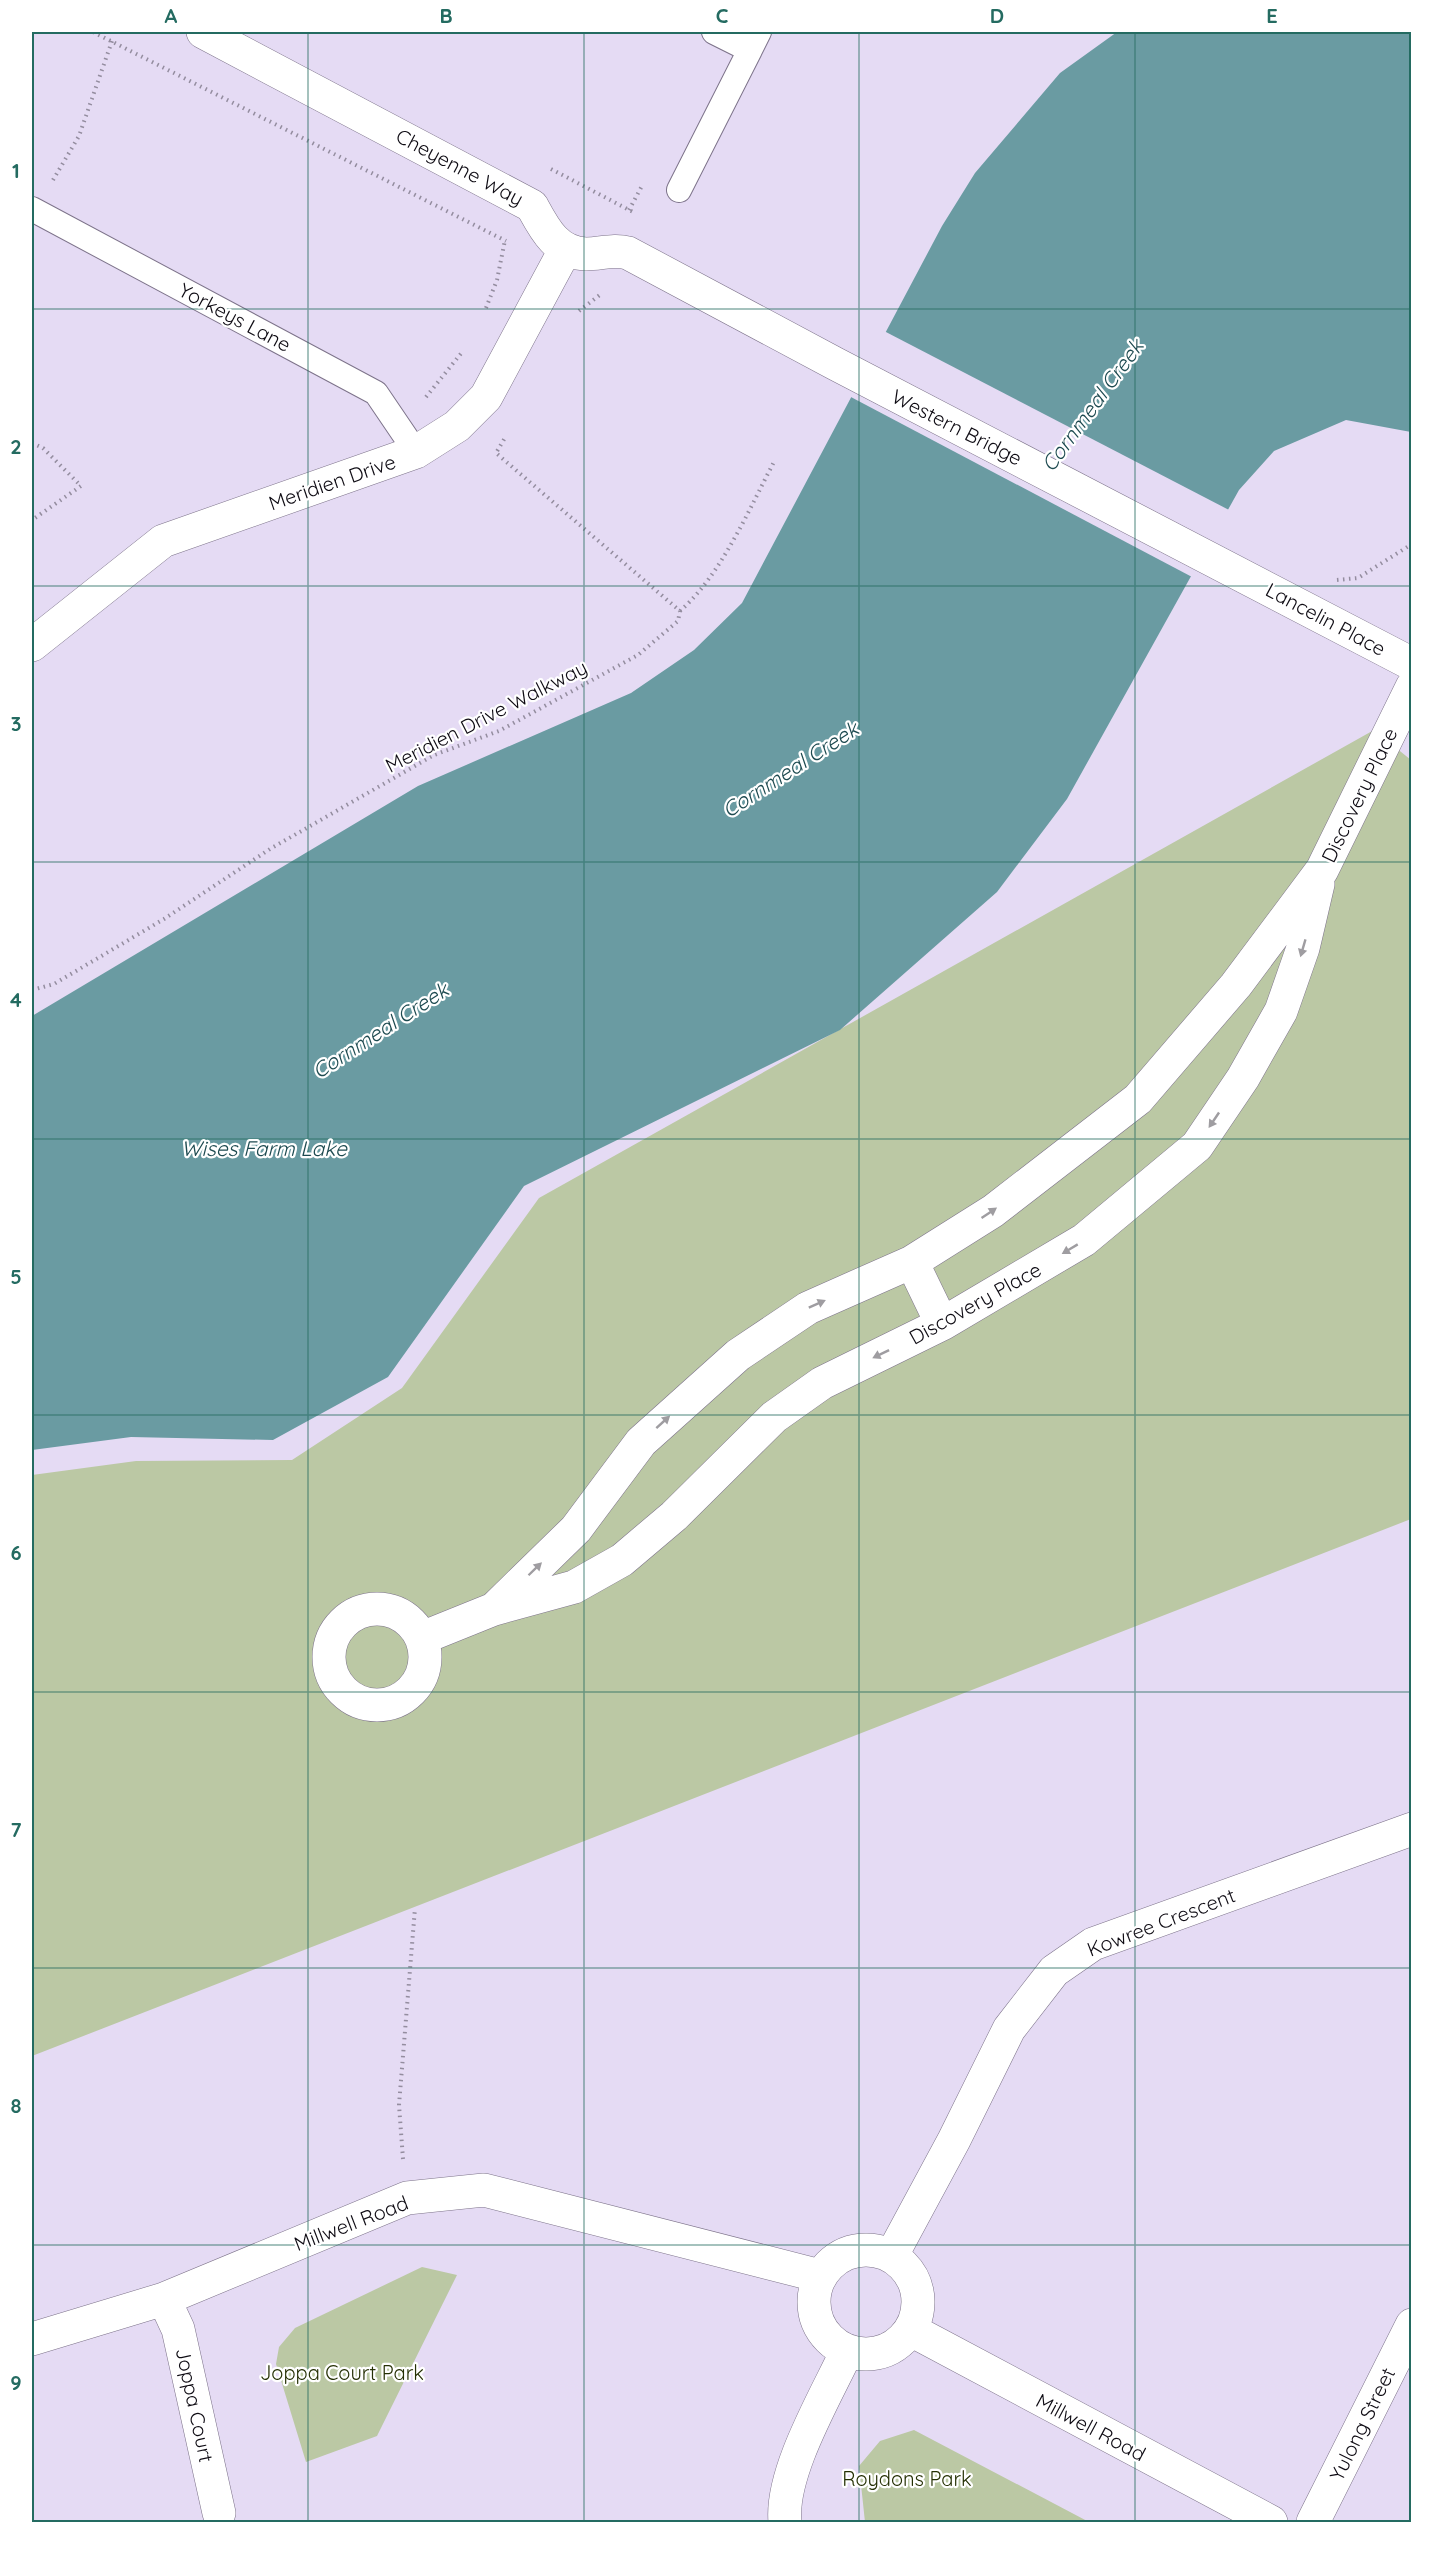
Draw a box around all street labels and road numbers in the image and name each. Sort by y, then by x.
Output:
street label: Cheyenne Way [392,123,528,211]
street label: Yorkeys Lane [175,277,295,357]
street label: Western Bridge [888,383,1026,471]
street label: Meridien Drive [265,449,399,515]
street label: Lancelin Place [1262,577,1390,661]
street label: Meridien Drive Walkway [381,654,591,778]
street label: Discovery Place [1316,723,1402,867]
street label: Discovery Place [905,1256,1045,1350]
street label: Kowree Crescent [1083,1882,1239,1962]
street label: Millwell Road [290,2190,412,2256]
street label: Joppa Court [171,2346,219,2465]
street label: Yulong Street [1324,2363,1400,2485]
street label: Millwell Road [1032,2388,1150,2466]

